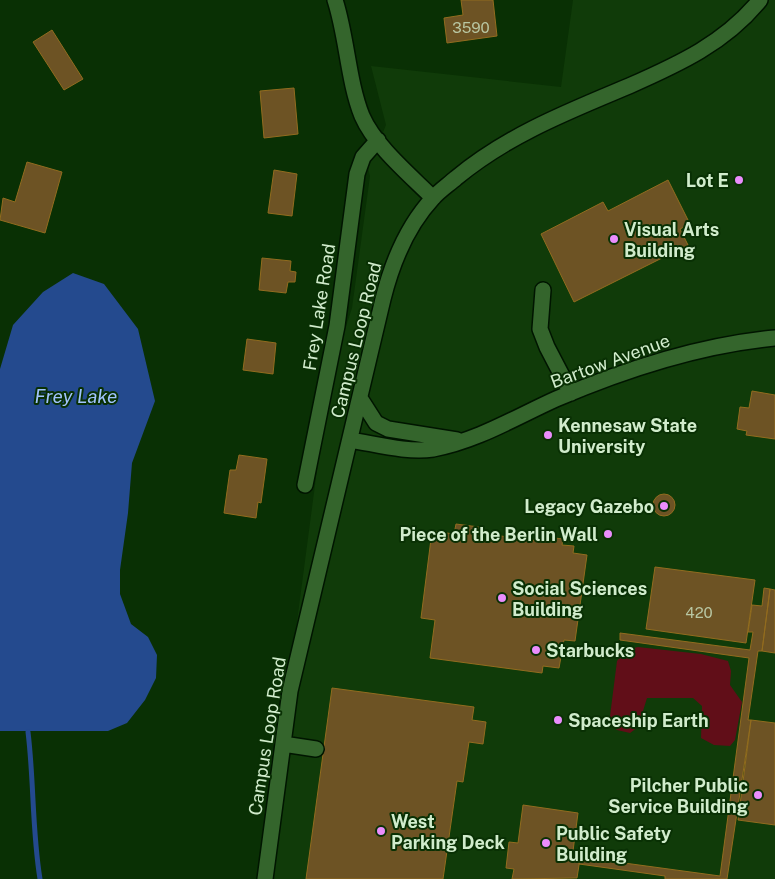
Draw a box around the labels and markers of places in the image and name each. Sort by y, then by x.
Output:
place label: Lot E [686,170,729,191]
marker: Lot E [733,174,745,186]
place label: Visual Arts Building [624,219,719,261]
marker: Visual Arts Building [608,233,620,245]
place label: Kennesaw State University [558,415,697,457]
marker: Kennesaw State University [542,429,554,441]
place label: Legacy Gazebo [524,496,654,517]
marker: Legacy Gazebo [658,500,670,512]
place label: Piece of the Berlin Wall [400,524,598,545]
marker: Piece of the Berlin Wall [602,528,614,540]
place label: Social Sciences Building [512,578,647,620]
marker: Social Sciences Building [496,592,508,604]
place label: Starbucks [546,640,634,661]
marker: Starbucks [530,644,542,656]
place label: Spaceship Earth [568,710,709,731]
marker: Spaceship Earth [552,714,564,726]
place label: Pilcher Public Service Building [608,775,748,817]
marker: Pilcher Public Service Building [752,789,764,801]
place label: West Parking Deck [391,811,506,853]
place label: Public Safety Building [556,823,671,865]
marker: West Parking Deck [375,825,387,837]
marker: Public Safety Building [540,837,552,849]

